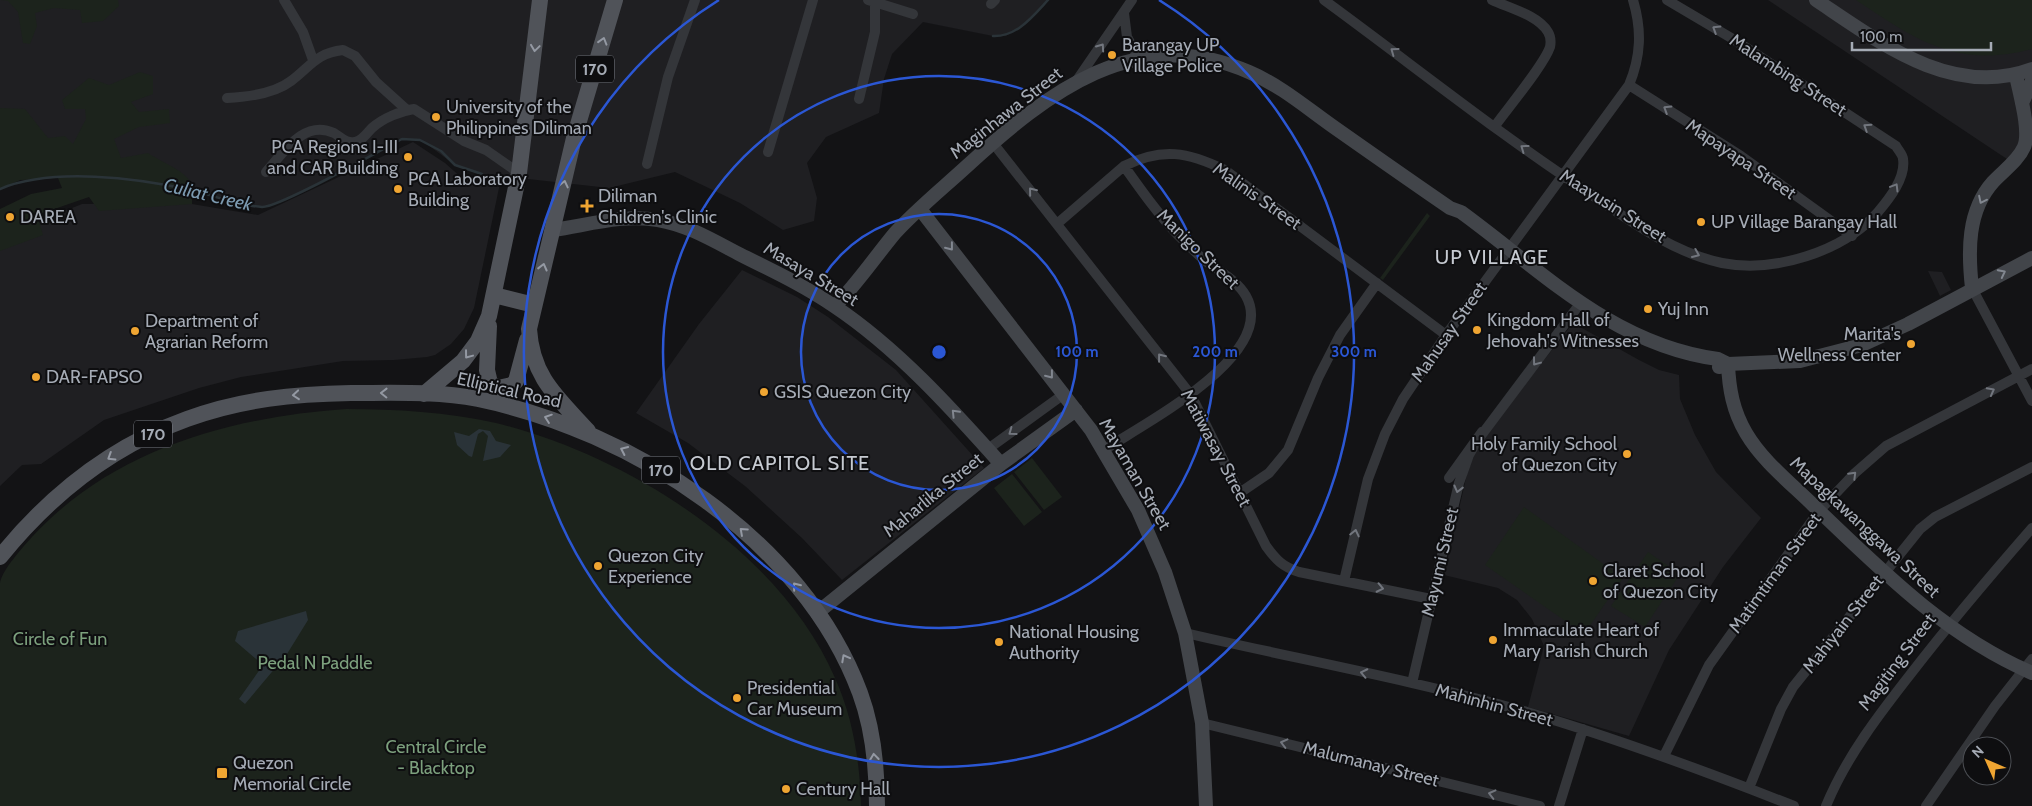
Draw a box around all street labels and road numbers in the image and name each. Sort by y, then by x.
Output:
street label: Malambing Street [1725,29,1851,121]
road number: 170 [576,56,614,82]
street label: Maginhawa Street [945,62,1067,164]
street label: Mapayapa Street [1682,114,1800,204]
street label: Malinis Street [1209,157,1305,235]
street label: Maayusin Street [1556,164,1670,248]
street label: Manigo Street [1152,204,1244,294]
street label: Masaya Street [760,237,862,311]
street label: Mahusay Street [1406,278,1492,386]
street label: Elliptical Road [455,367,563,413]
street label: Matiwasay Street [1176,386,1256,510]
street label: Mayaman Street [1094,414,1176,534]
road number: 170 [134,420,172,448]
street label: Maharlika Street [879,448,987,542]
street label: Mapagkawanggawa Street [1785,452,1945,602]
road number: 170 [642,456,680,484]
street label: Mayumi Street [1417,505,1463,619]
street label: Matimtiman Street [1724,509,1826,637]
street label: Mahiyain Street [1798,571,1888,677]
street label: Magiting Street [1853,609,1941,715]
street label: Mahinhin Street [1433,679,1555,731]
street label: Malumanay Street [1301,737,1441,791]

